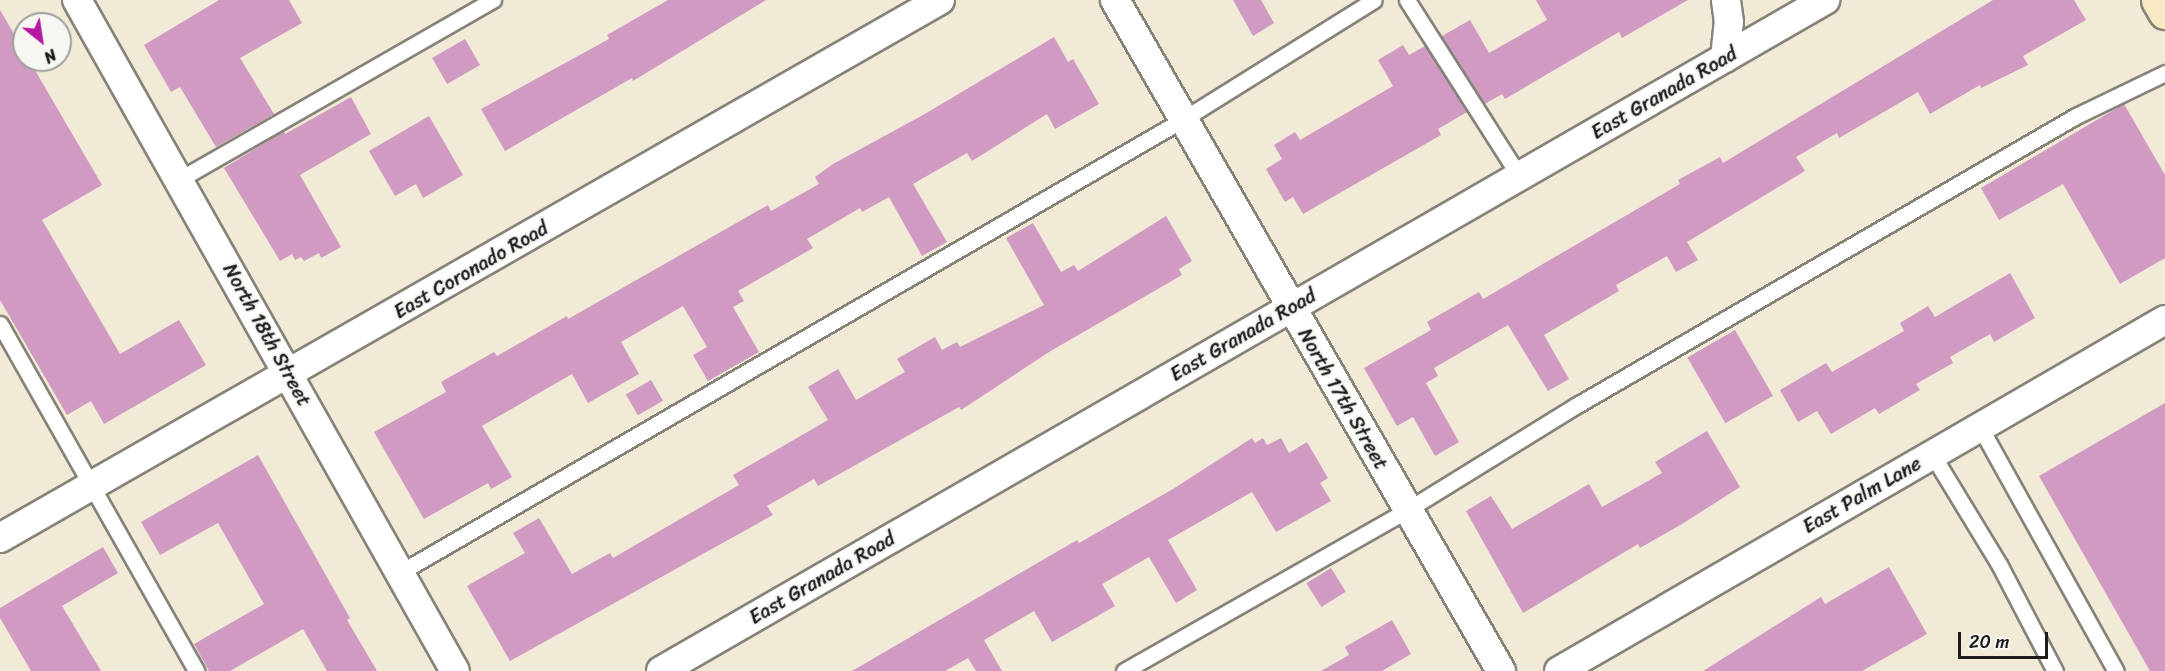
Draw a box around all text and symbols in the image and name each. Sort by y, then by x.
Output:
north arrow [12,12,72,72]
text: N [38,41,62,72]
street label: East Granada Road [1587,41,1741,145]
street label: East Coronado Road [389,216,553,324]
street label: North 18th Street [218,259,316,411]
street label: East Granada Road [1166,283,1320,387]
street label: North 17th Street [1293,324,1393,474]
street label: East Palm Lane [1798,451,1926,539]
street label: East Granada Road [745,526,899,630]
scale bar [1961,620,2051,658]
text: 20 m [1969,626,2009,658]

